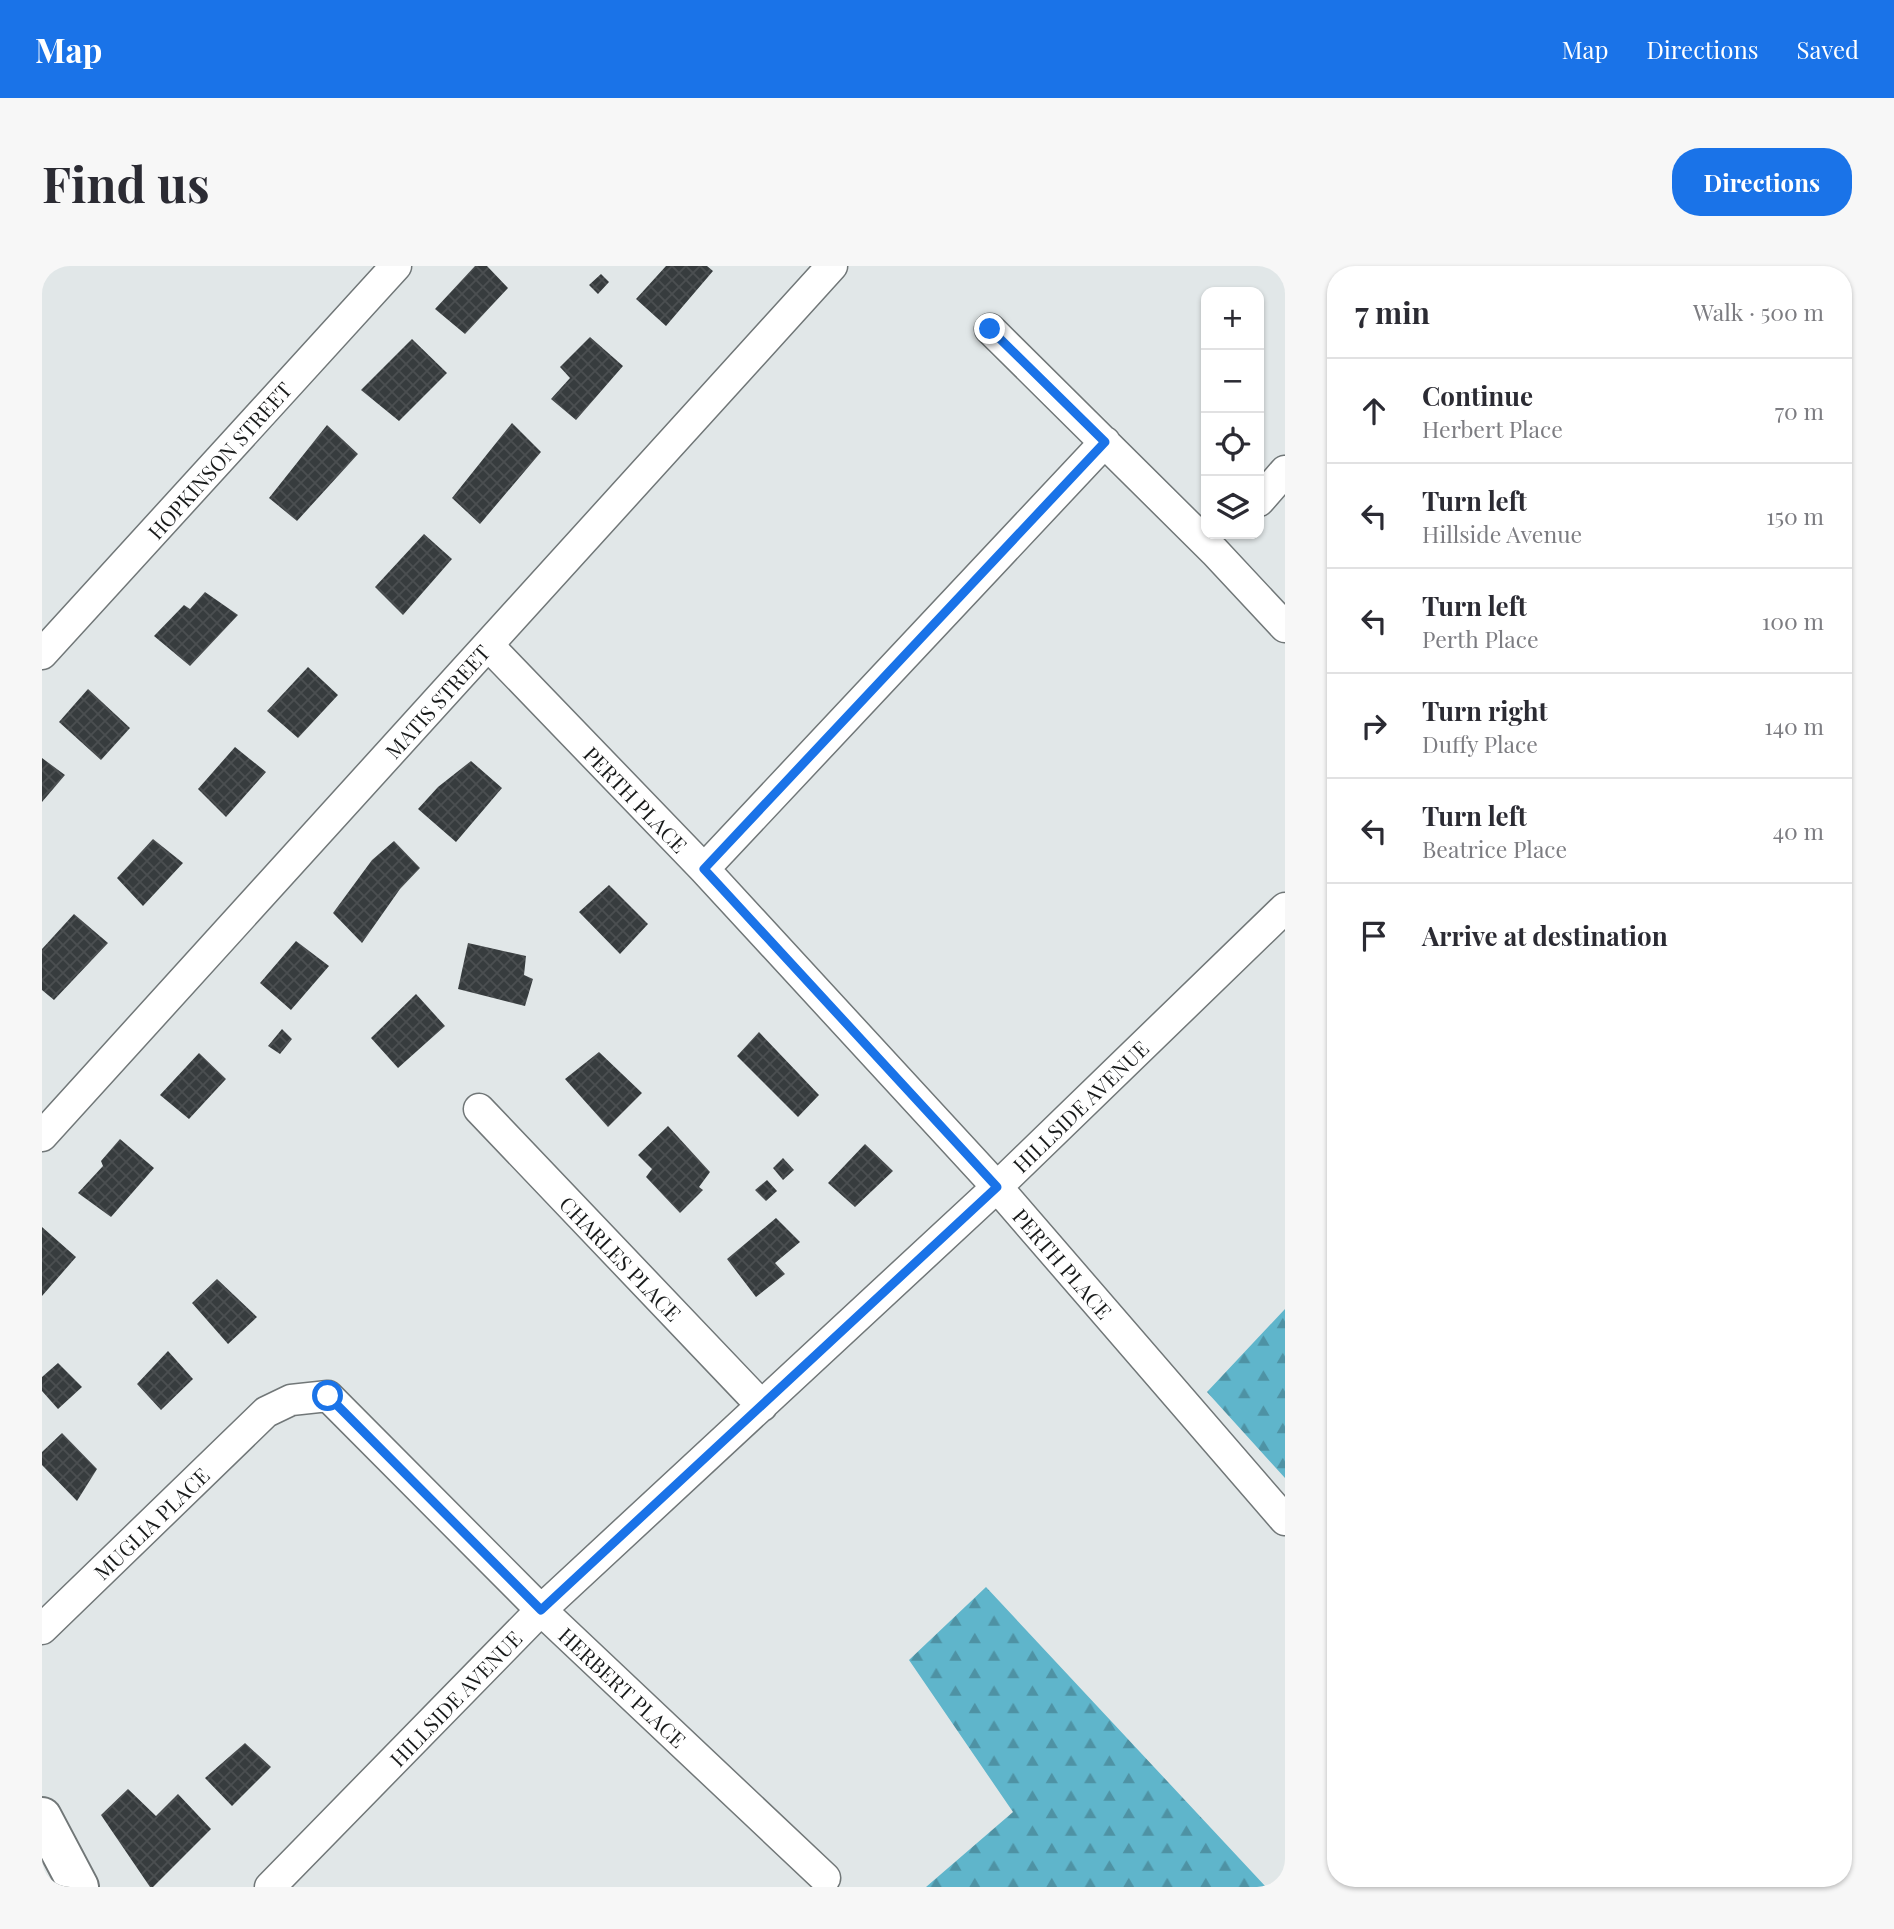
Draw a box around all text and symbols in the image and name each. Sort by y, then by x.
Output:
text: Map [35,27,102,71]
text: Map [1562,33,1608,65]
text: Directions [1646,33,1759,65]
text: Saved [1797,33,1859,65]
button: Directions [1672,148,1852,216]
text: Find us [42,150,210,215]
map controls [1201,287,1264,539]
button: + [1201,287,1264,350]
text: 7 min [1355,292,1430,332]
text: Walk · 500 m [1693,296,1824,327]
route end [974,313,1005,344]
button: − [1201,350,1264,413]
street label: HOPKINSON STREET [141,375,297,545]
text: Continue [1422,378,1533,413]
icon: ahead [1355,392,1393,430]
text: 70 m [1775,395,1824,426]
button: locate [1201,413,1264,476]
text: Herbert Place [1422,413,1563,444]
button: layers [1201,476,1264,539]
text: Turn left [1422,483,1527,518]
icon: left [1355,497,1393,535]
text: 150 m [1766,500,1824,531]
text: Hillside Avenue [1422,518,1582,549]
text: Turn left [1422,588,1527,623]
icon: left [1355,602,1393,640]
text: 100 m [1762,605,1824,636]
text: Perth Place [1422,623,1539,654]
street label: MATIS STREET [378,638,496,764]
text: Turn right [1422,693,1548,728]
icon: right [1355,707,1393,745]
text: 140 m [1764,710,1824,741]
text: Duffy Place [1422,728,1538,759]
street label: PERTH PLACE [578,740,694,858]
text: Turn left [1422,798,1527,833]
icon: left [1355,812,1393,850]
text: 40 m [1773,815,1824,846]
text: Beatrice Place [1422,833,1567,864]
icon: arrive [1355,917,1393,955]
text: Arrive at destination [1422,918,1668,953]
street label: HILLSIDE AVENUE [1006,1034,1154,1178]
street label: CHARLES PLACE [554,1190,688,1326]
street label: PERTH PLACE [1007,1202,1119,1324]
route start [312,1380,343,1411]
street label: MUGLIA PLACE [87,1461,215,1585]
street label: HERBERT PLACE [553,1621,693,1753]
street label: HILLSIDE AVENUE [383,1624,527,1772]

